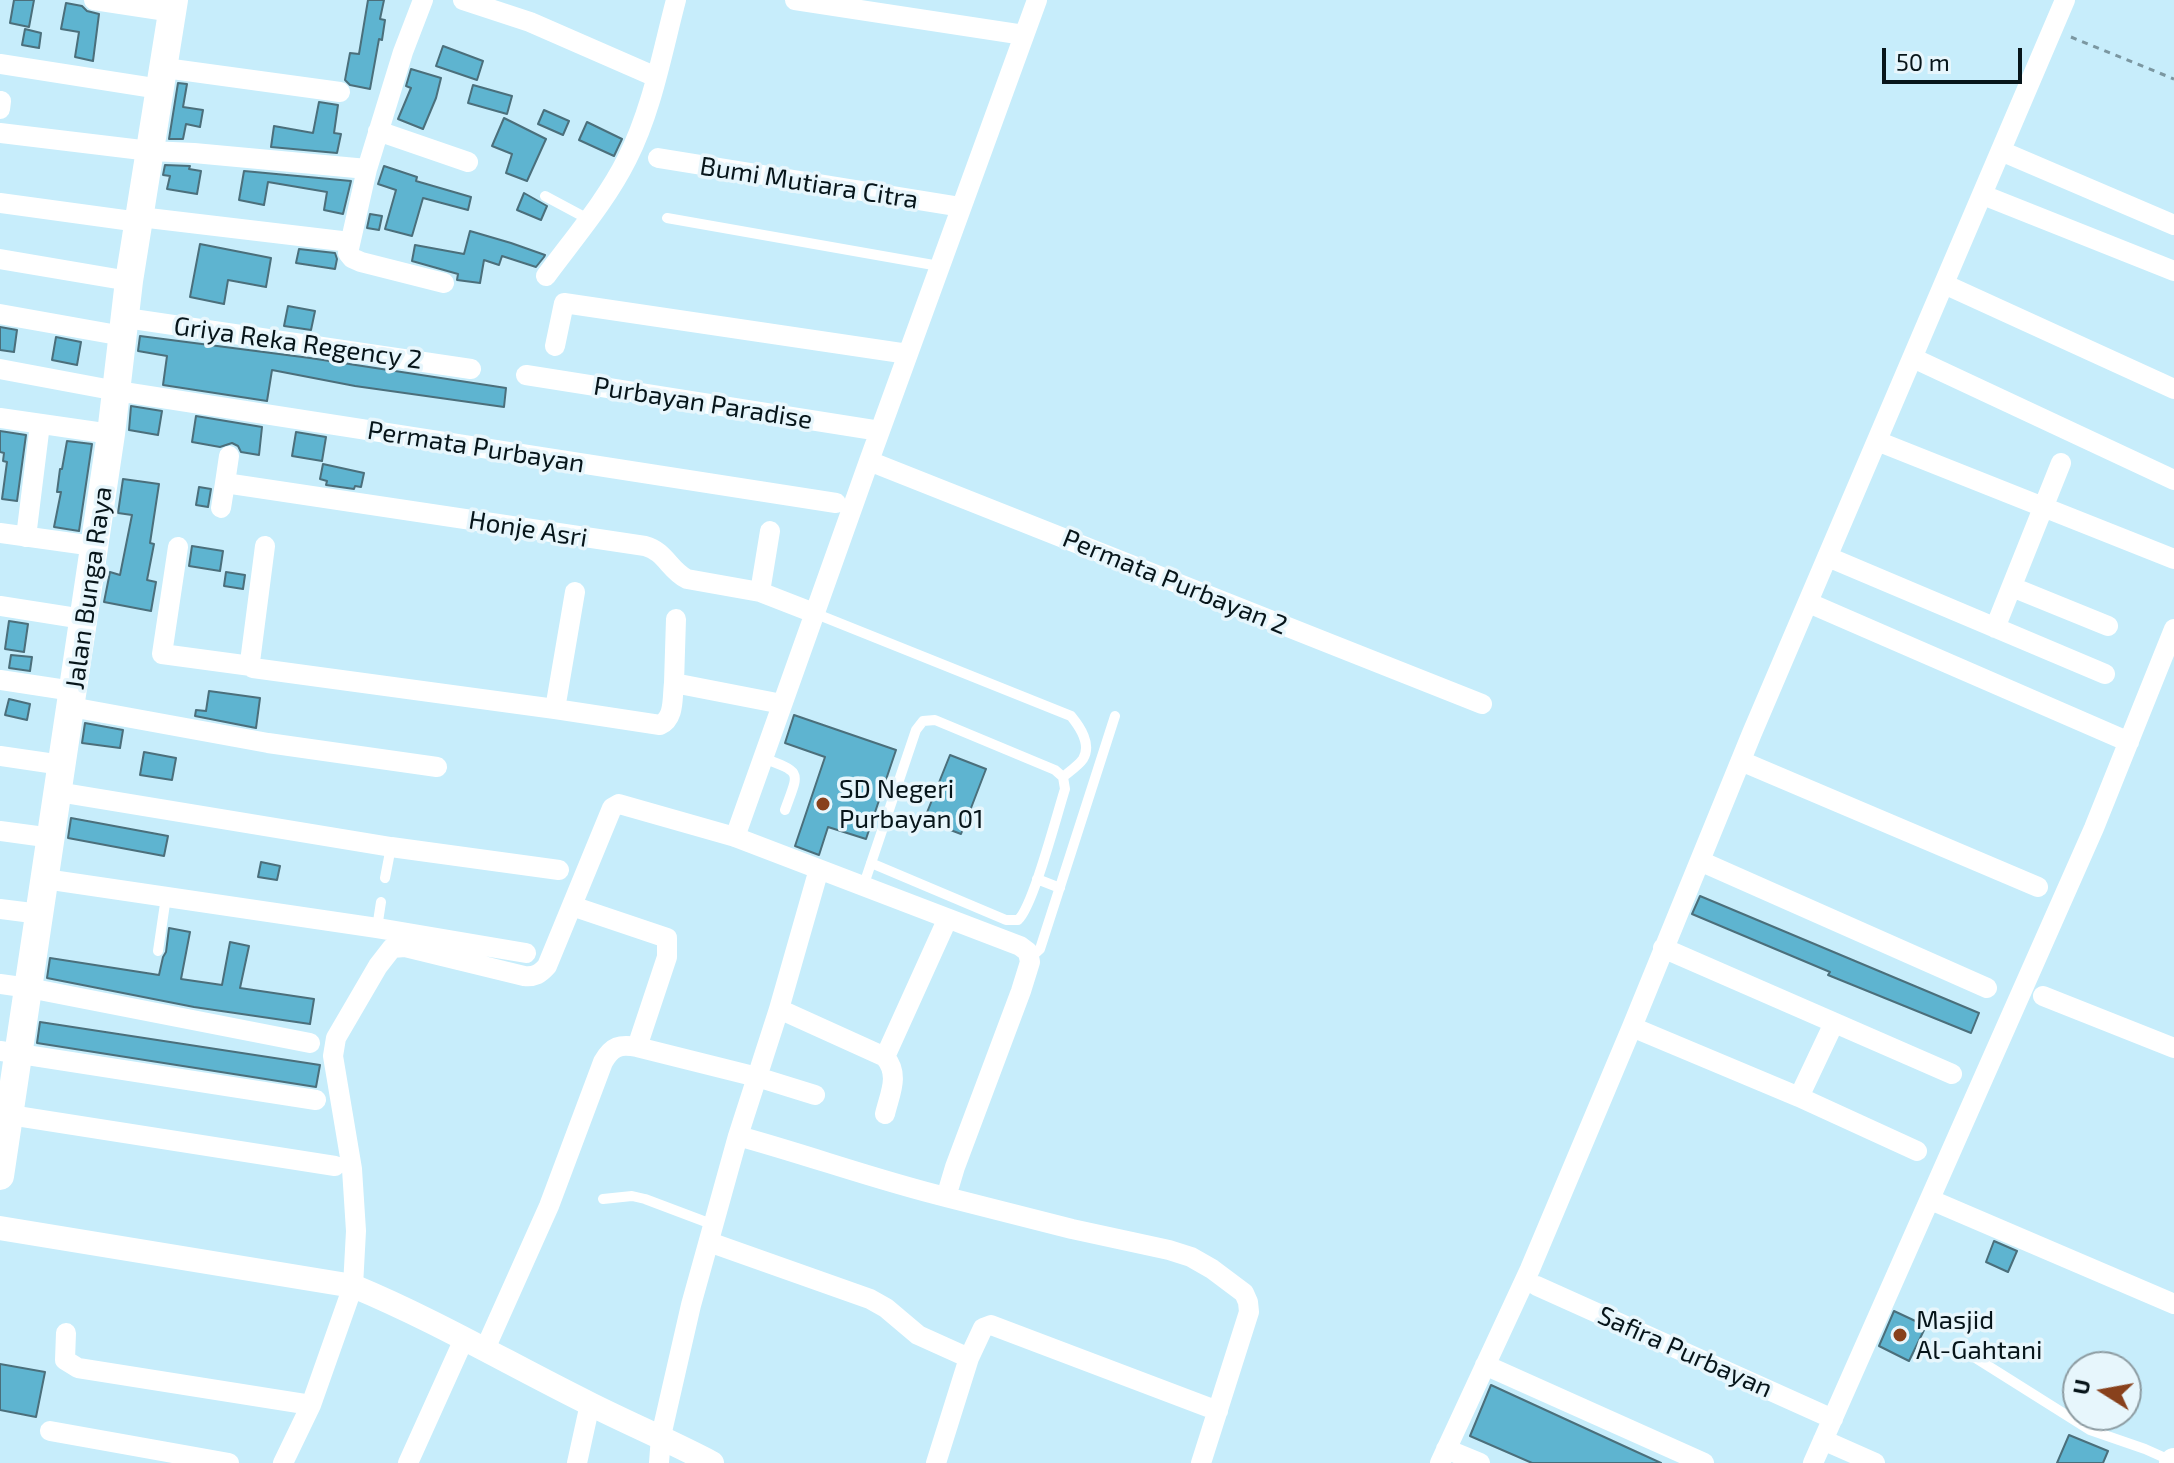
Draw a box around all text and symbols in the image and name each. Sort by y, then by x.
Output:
scale bar [1886,32,2026,82]
text: 50 m [1896,47,1950,76]
street label: Bumi Mutiara Citra [698,150,920,216]
street label: Griya Reka Regency 2 [172,310,424,376]
street label: Purbayan Paradise [591,370,815,436]
street label: Permata Purbayan [365,414,587,480]
street label: Jalan Bunga Raya [59,484,119,692]
street label: Honje Asri [466,504,590,554]
street label: Permata Purbayan 2 [1058,523,1292,641]
place label: SD Negeri Purbayan 01 [839,773,984,834]
marker: SD Negeri Purbayan 01 [814,795,832,813]
street label: Safira Purbayan [1593,1300,1777,1404]
place label: Masjid Al-Gahtani [1916,1304,2043,1366]
marker: Masjid Al-Gahtani [1891,1326,1909,1344]
north arrow [2062,1351,2142,1431]
text: U [2066,1377,2095,1397]

